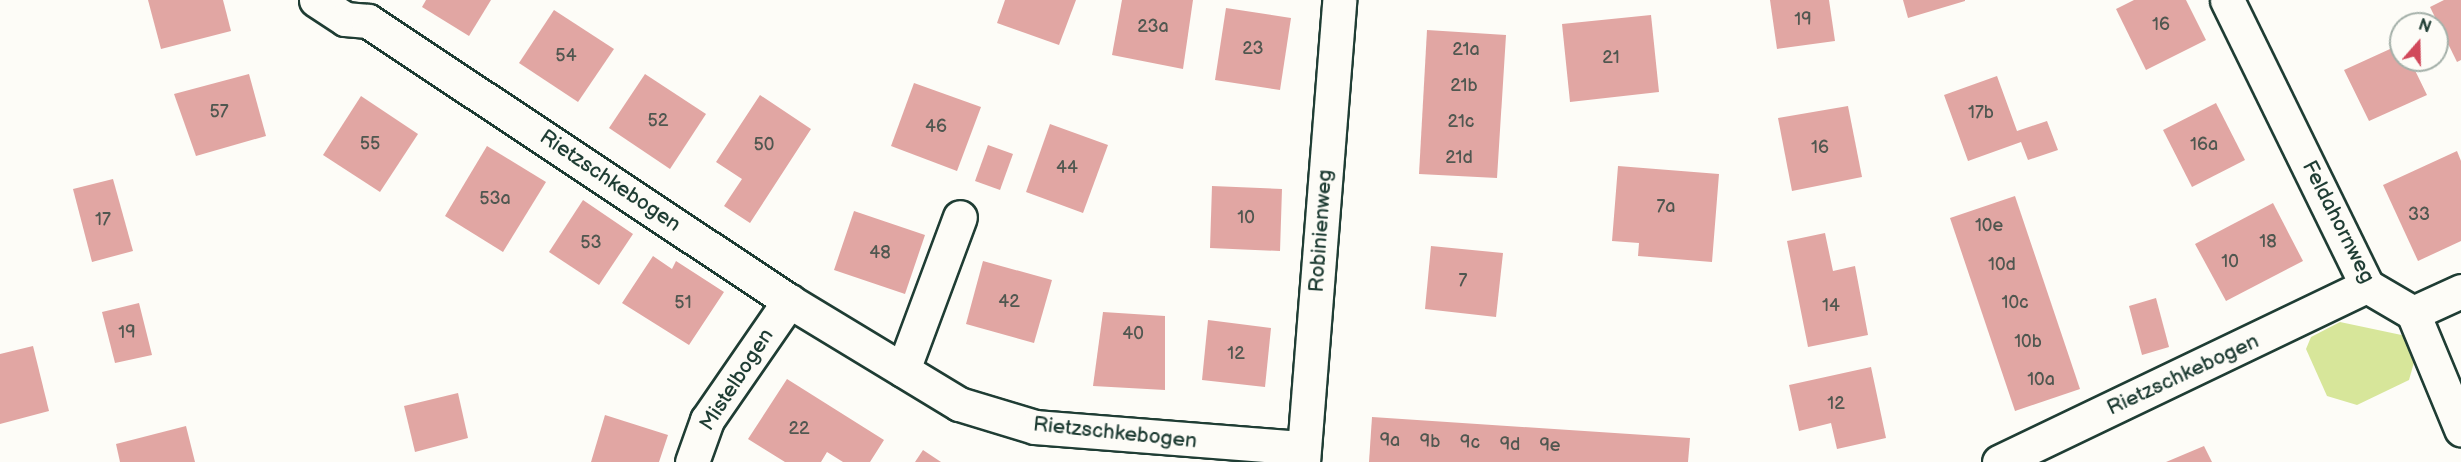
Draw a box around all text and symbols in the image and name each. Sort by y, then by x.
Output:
house number: 19 [1794,9,1812,31]
north arrow [2389,12,2449,72]
house number: 16 [2152,14,2170,36]
house number: 23a [1137,16,1169,38]
text: N [2416,16,2434,37]
house number: 23 [1242,38,1264,60]
house number: 21a [1452,39,1480,61]
house number: 54 [555,45,577,67]
house number: 21 [1602,47,1620,69]
house number: 21b [1450,75,1478,97]
house number: 57 [209,101,229,123]
house number: 17b [1968,102,1994,124]
house number: 52 [648,110,668,132]
house number: 21c [1448,111,1474,133]
house number: 46 [925,116,947,138]
street label: Rietzschkebogen [535,125,685,237]
house number: 55 [360,133,380,155]
house number: 50 [754,134,774,156]
house number: 16a [2190,134,2218,156]
house number: 16 [1811,137,1829,159]
house number: 21d [1445,147,1473,169]
house number: 44 [1056,157,1078,179]
street label: Feldahornweg [2296,157,2380,287]
street label: Robinienweg [1304,169,1338,293]
house number: 53a [479,188,511,210]
house number: 7a [1656,196,1676,218]
house number: 33 [2408,204,2430,226]
house number: 10 [1237,207,1255,229]
house number: 17 [95,209,111,231]
house number: 10e [1975,215,2003,237]
house number: 18 [2259,231,2277,253]
house number: 53 [580,232,602,254]
house number: 48 [869,242,891,264]
house number: 10 [2221,251,2239,273]
house number: 10d [1988,254,2016,276]
house number: 7 [1459,270,1467,292]
house number: 42 [998,291,1020,313]
house number: 51 [674,292,692,314]
house number: 10c [2001,292,2029,314]
house number: 14 [1822,295,1840,317]
house number: 19 [118,322,136,344]
house number: 40 [1122,323,1144,345]
street label: Mistelbogen [695,324,779,436]
street label: Rietzschkebogen [2103,329,2263,421]
house number: 10b [2014,331,2042,353]
house number: 12 [1227,343,1245,365]
house number: 10a [2027,369,2055,391]
house number: 12 [1827,393,1845,415]
street label: Rietzschkebogen [1032,412,1198,454]
house number: 22 [788,418,810,440]
house number: 9a [1380,430,1400,452]
house number: 9b [1420,431,1440,453]
house number: 9c [1460,432,1480,454]
house number: 9d [1500,434,1520,456]
house number: 9e [1539,435,1561,457]

